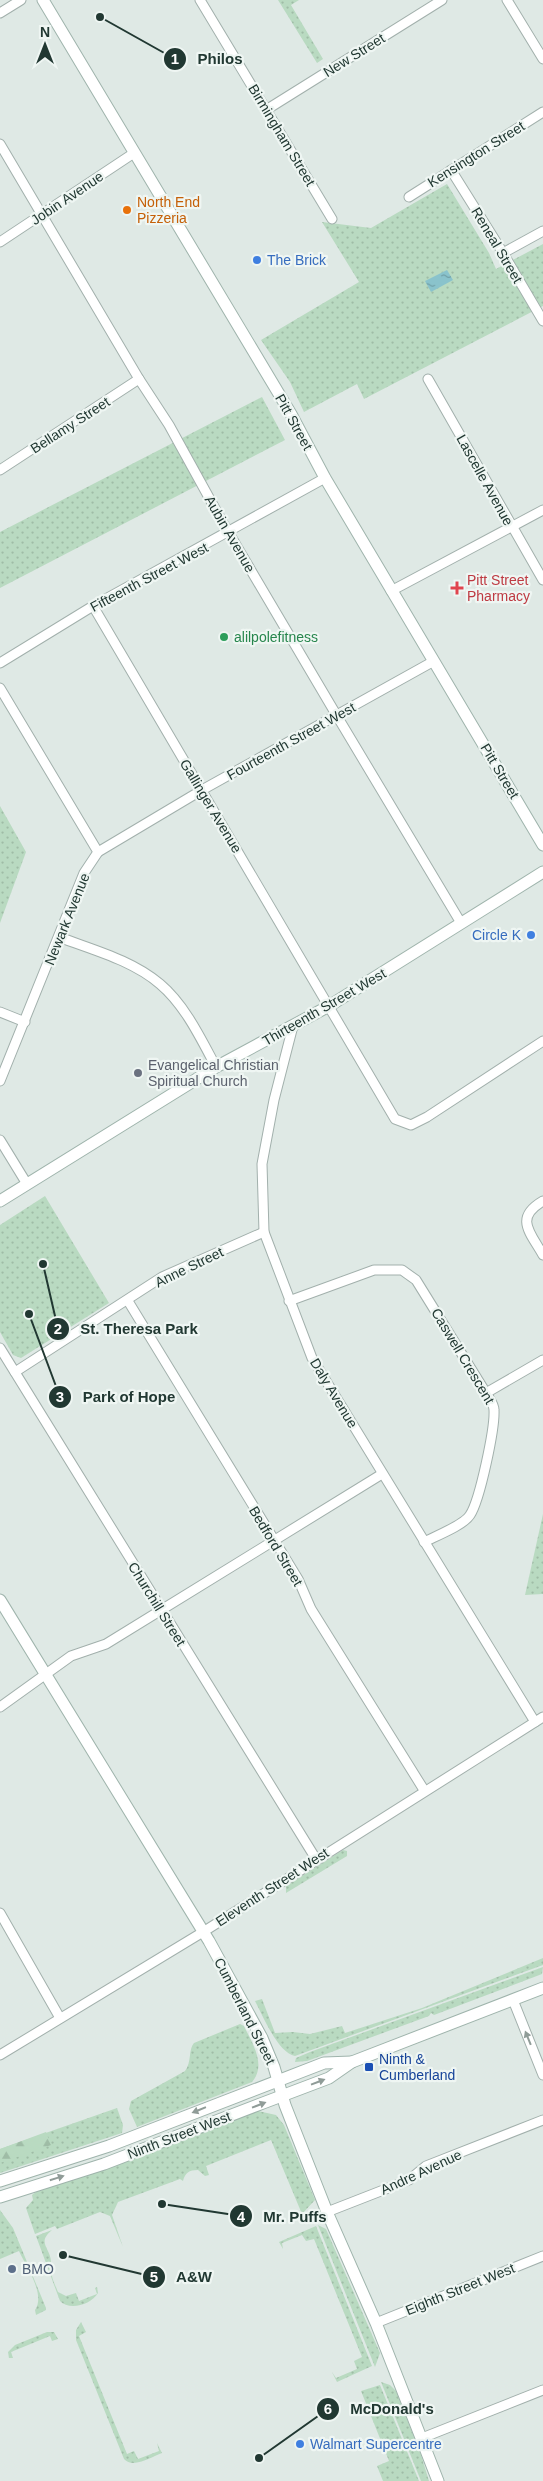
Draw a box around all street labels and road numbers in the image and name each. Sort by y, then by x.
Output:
street label: New Street [320,30,388,80]
street label: Birmingham Street [245,81,319,189]
street label: Kensington Street [425,118,528,190]
street label: Jobin Avenue [28,168,106,228]
street label: Reneal Street [468,204,526,286]
street label: Pitt Street [272,391,316,453]
street label: Bellamy Street [27,393,113,457]
street label: Lascelle Avenue [453,432,517,529]
street label: Aubin Avenue [202,493,259,575]
street label: Fifteenth Street West [87,539,211,615]
street label: Fourteenth Street West [224,699,358,783]
street label: Pitt Street [477,741,523,802]
street label: Gallinger Avenue [177,756,245,856]
street label: Newark Avenue [41,870,93,967]
street label: Thirteenth Street West [259,965,389,1049]
street label: Anne Street [152,1244,226,1290]
street label: Caswell Crescent [428,1305,498,1407]
street label: Daly Avenue [307,1355,361,1431]
street label: Bedford Street [246,1503,306,1589]
street label: Churchill Street [125,1559,189,1649]
street label: Eleventh Street West [213,1844,331,1929]
street label: Cumberland Street [211,1955,279,2067]
street label: Ninth Street West [125,2108,233,2162]
street label: Andre Avenue [378,2146,464,2198]
street label: Eighth Street West [403,2260,517,2318]

